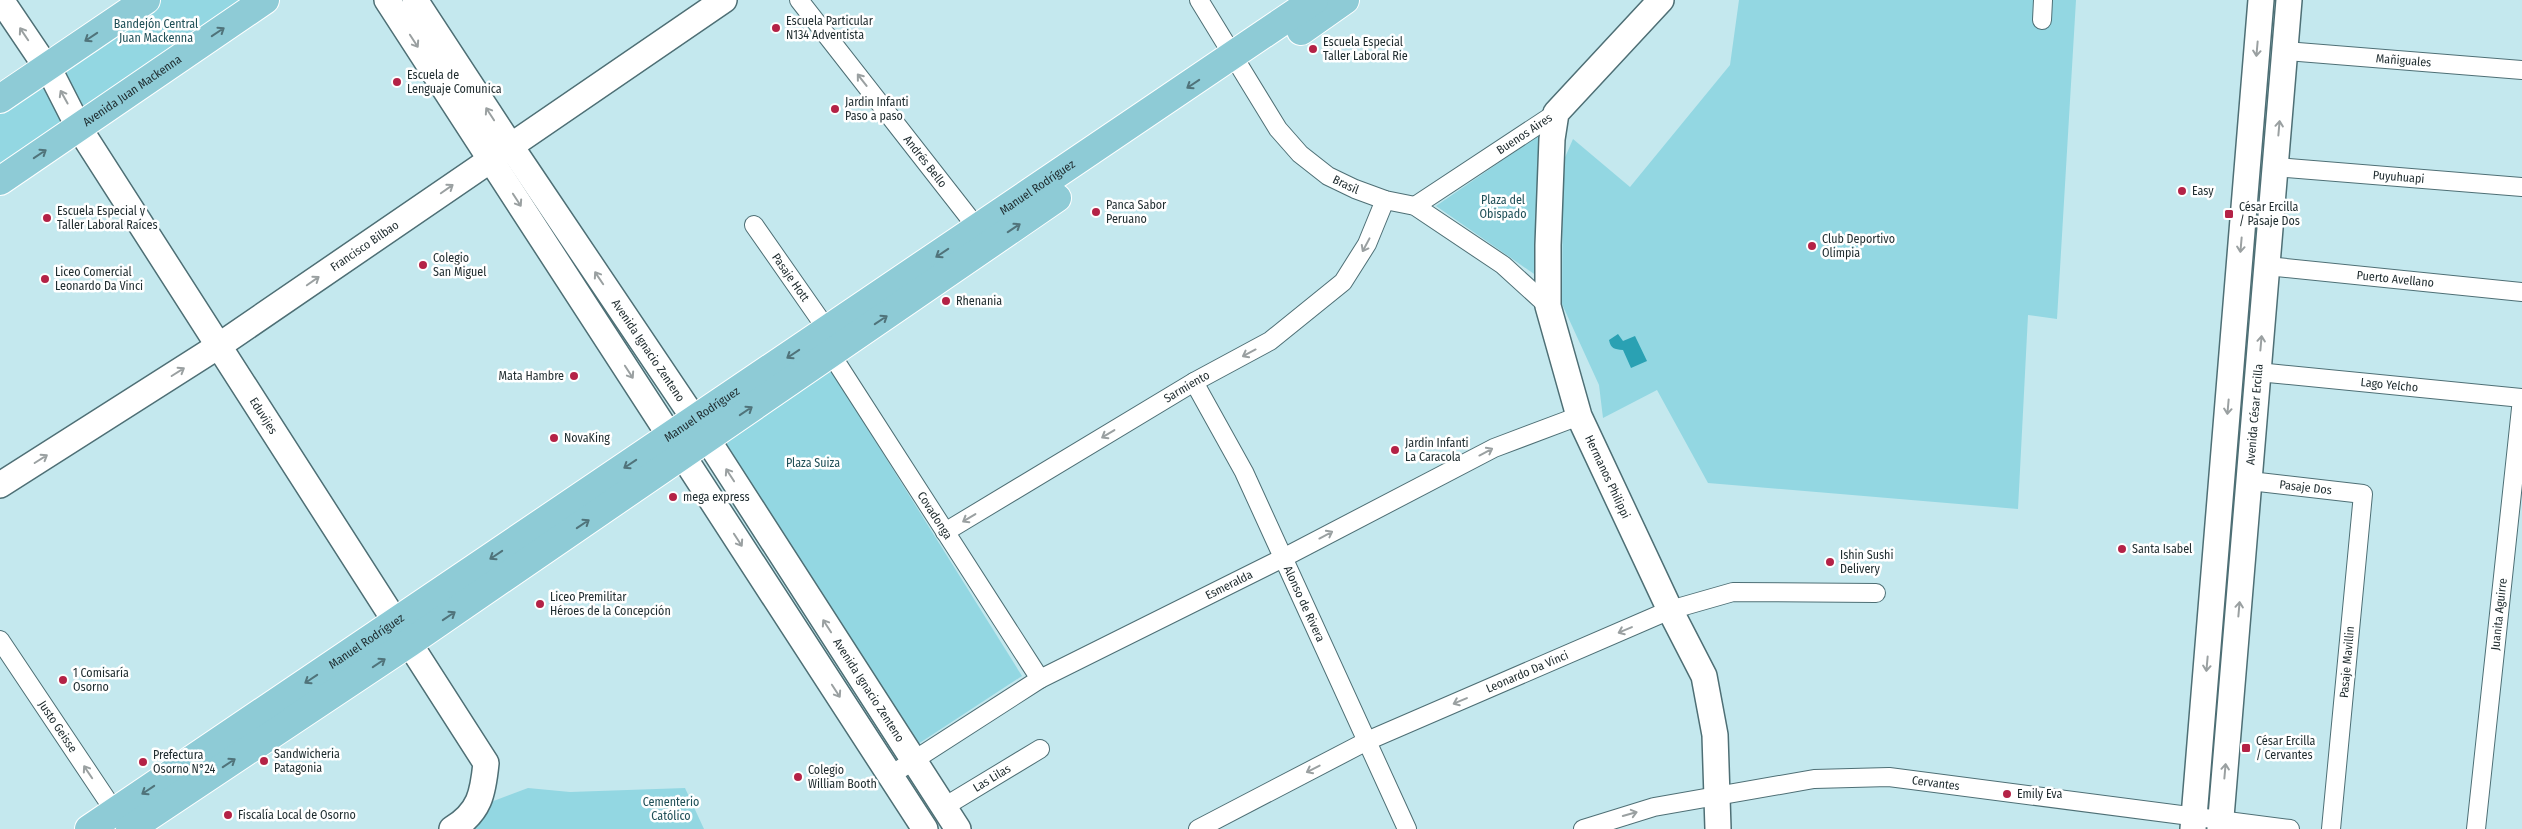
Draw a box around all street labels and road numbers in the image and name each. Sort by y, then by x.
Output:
street label: Mañiguales [2375,51,2432,70]
street label: Avenida Juan Mackenna [80,52,184,129]
street label: Buenos Aires [1494,111,1555,157]
street label: Andrés Bello [901,133,950,190]
street label: Manuel Rodríguez [997,157,1078,218]
street label: Puyuhuapi [2372,168,2425,186]
street label: Brasil [1330,172,1361,197]
street label: Francisco Bilbao [328,218,401,274]
street label: Pasaje Hott [769,251,812,304]
street label: Puerto Avellano [2356,268,2435,290]
street label: Avenida Ignacio Zenteno [609,297,688,404]
street label: Avenida César Ercilla [2243,363,2266,466]
street label: Sarmiento [1161,368,1212,406]
street label: Lago Yelcho [2360,375,2419,395]
street label: Manuel Rodríguez [662,384,742,445]
street label: Eduvijes [247,395,280,437]
street label: Hermanos Philippi [1582,433,1633,521]
street label: Pasaje Dos [2279,477,2333,497]
street label: Covadonga [914,489,955,542]
street label: Alonso de Rivera [1281,564,1328,644]
street label: Esmeralda [1203,567,1255,603]
street label: Juanita Aguirre [2488,577,2510,651]
street label: Manuel Rodríguez [326,611,407,672]
street label: Pasaje Mavillin [2337,625,2357,699]
street label: Avenida Ignacio Zenteno [830,636,907,745]
street label: Leonardo Da Vinci [1484,648,1570,696]
street label: Justo Geisse [35,698,80,755]
street label: Las Lilas [971,761,1013,795]
street label: Cervantes [1911,773,1961,793]

